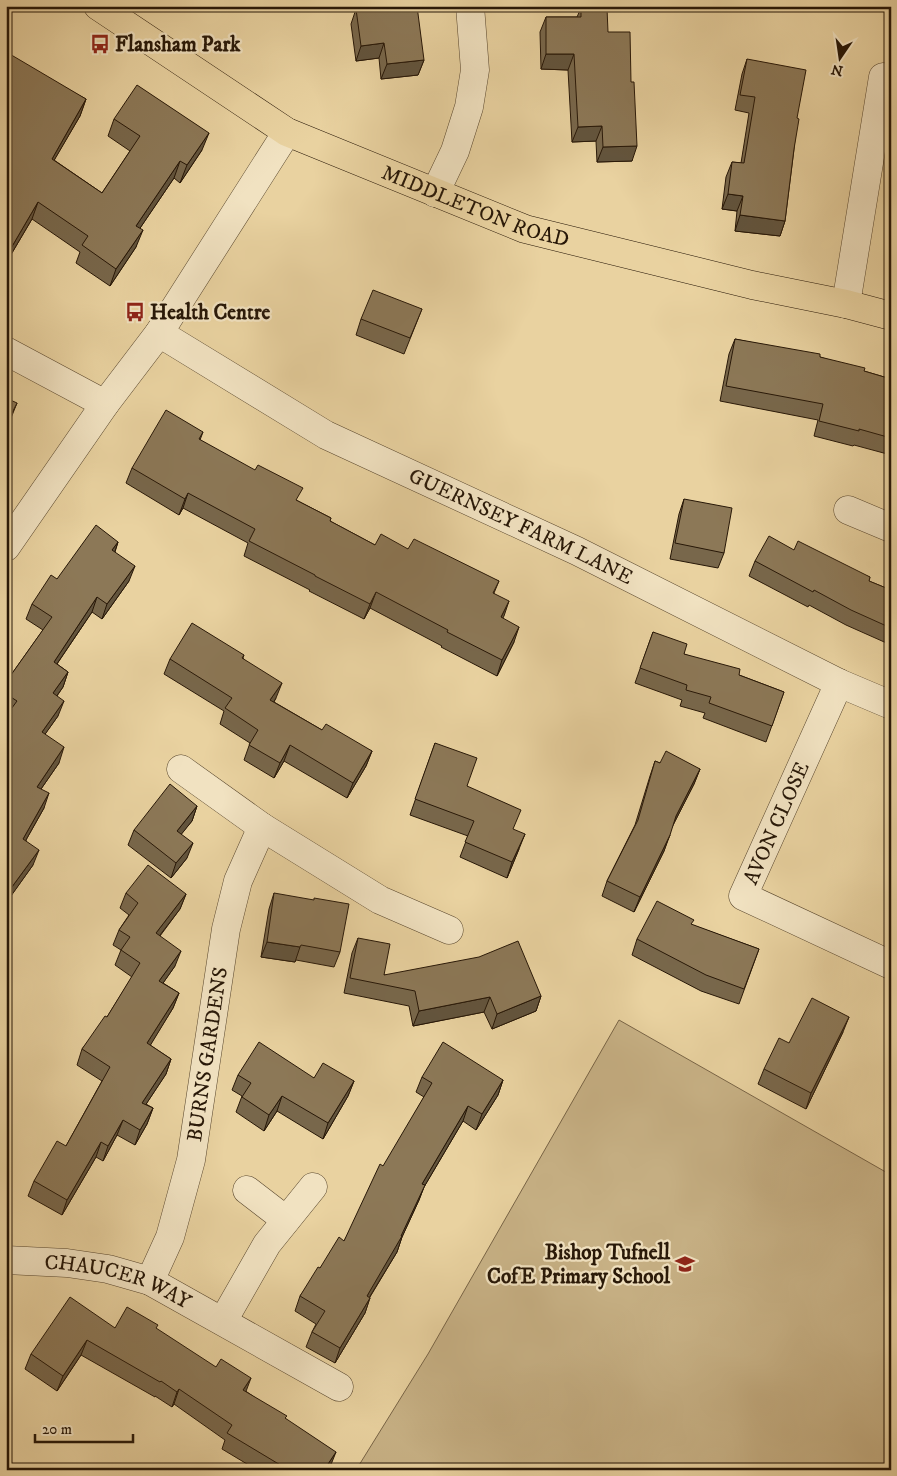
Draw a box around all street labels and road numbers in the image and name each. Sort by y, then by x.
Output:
street label: MIDDLETON ROAD [378,160,572,253]
street label: GUERNSEY FARM LANE [404,463,637,591]
street label: AVON CLOSE [738,758,816,889]
street label: BURNS GARDENS [182,965,234,1144]
street label: CHAUCER WAY [44,1250,196,1316]

